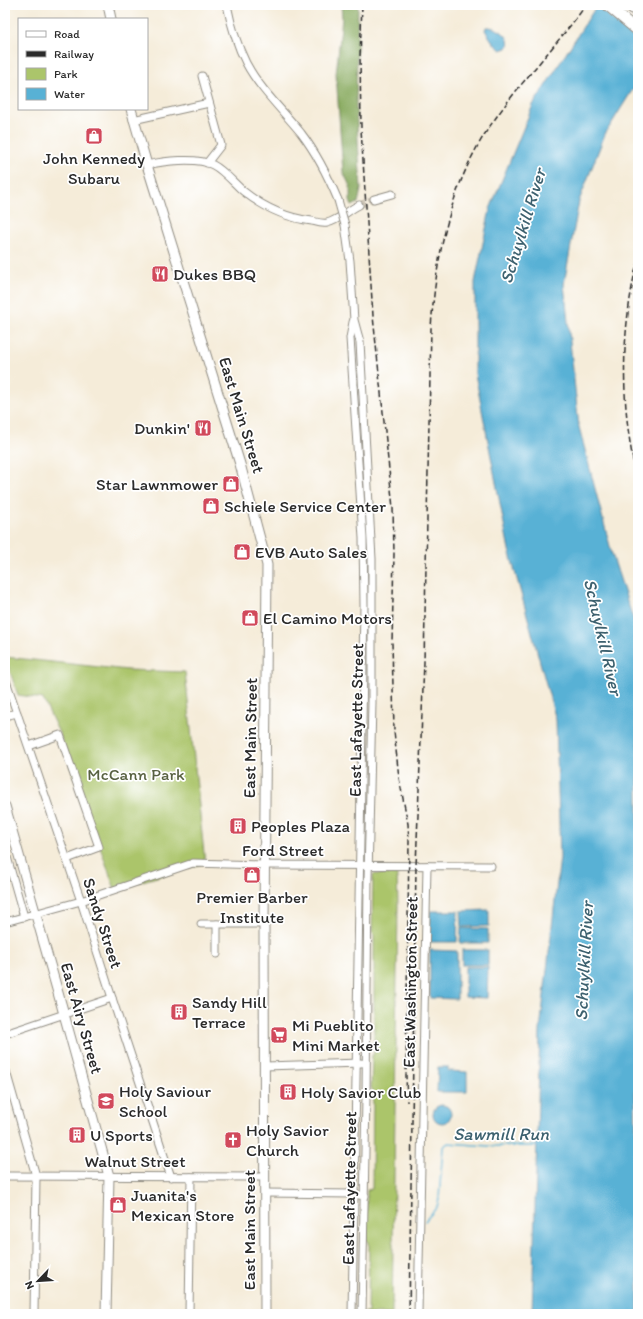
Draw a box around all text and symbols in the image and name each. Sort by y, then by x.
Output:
legend [18,18,148,110]
text: Road [54,27,80,41]
text: Railway [54,47,94,61]
text: Park [54,67,78,81]
text: Water [54,87,85,101]
shop icon: John Kennedy Subaru [84,126,104,146]
place label: John Kennedy Subaru [43,148,145,188]
water label: Schuylkill River [495,164,551,286]
restaurant icon: Dukes BBQ [150,264,170,284]
place label: Dukes BBQ [173,264,256,284]
street label: East Main Street [215,354,269,476]
place label: Dunkin' [134,418,190,438]
restaurant icon: Dunkin' [193,418,213,438]
place label: Star Lawnmower [96,474,218,494]
shop icon: Star Lawnmower [221,474,241,494]
shop icon: Schiele Service Center [201,496,221,516]
place label: Schiele Service Center [224,496,386,516]
shop icon: EVB Auto Sales [232,542,252,562]
place label: EVB Auto Sales [255,542,367,562]
water label: Schuylkill River [579,577,628,699]
shop icon: El Camino Motors [240,608,260,628]
place label: El Camino Motors [263,608,392,628]
street label: East Lafayette Street [345,643,367,797]
street label: East Main Street [239,678,261,798]
park label: McCann Park [87,764,185,784]
building icon: Peoples Plaza [228,816,248,836]
place label: Peoples Plaza [251,816,350,836]
street label: Ford Street [242,840,325,860]
shop icon: Premier Barber Institute [242,865,262,885]
street label: Sandy Street [79,875,127,971]
place label: Premier Barber Institute [196,887,308,927]
street label: East Washington Street [399,896,422,1068]
water label: Schuylkill River [570,899,598,1021]
street label: East Airy Street [57,960,107,1076]
place label: Sandy Hill Terrace [192,992,267,1032]
building icon: Sandy Hill Terrace [169,1002,189,1022]
place label: Mi Pueblito Mini Market [292,1015,380,1055]
supermarket icon: Mi Pueblito Mini Market [269,1025,289,1045]
place label: Holy Saviour School [119,1081,211,1121]
building icon: Holy Savior Club [278,1082,298,1102]
place label: Holy Savior Club [301,1082,421,1102]
school or university icon: Holy Saviour School [96,1091,116,1111]
street label: East Lafayette Street [338,1111,360,1265]
place label: Holy Savior Church [246,1120,329,1160]
water label: Sawmill Run [453,1123,549,1145]
building icon: U Sports [67,1125,87,1145]
place label: U Sports [90,1125,153,1145]
church icon: Holy Savior Church [223,1130,243,1150]
street label: Walnut Street [84,1151,186,1171]
street label: East Main Street [239,1170,259,1290]
place label: Juanita's Mexican Store [131,1185,234,1225]
shop icon: Juanita's Mexican Store [108,1195,128,1215]
north arrow [18,1261,58,1301]
text: N [22,1279,37,1291]

